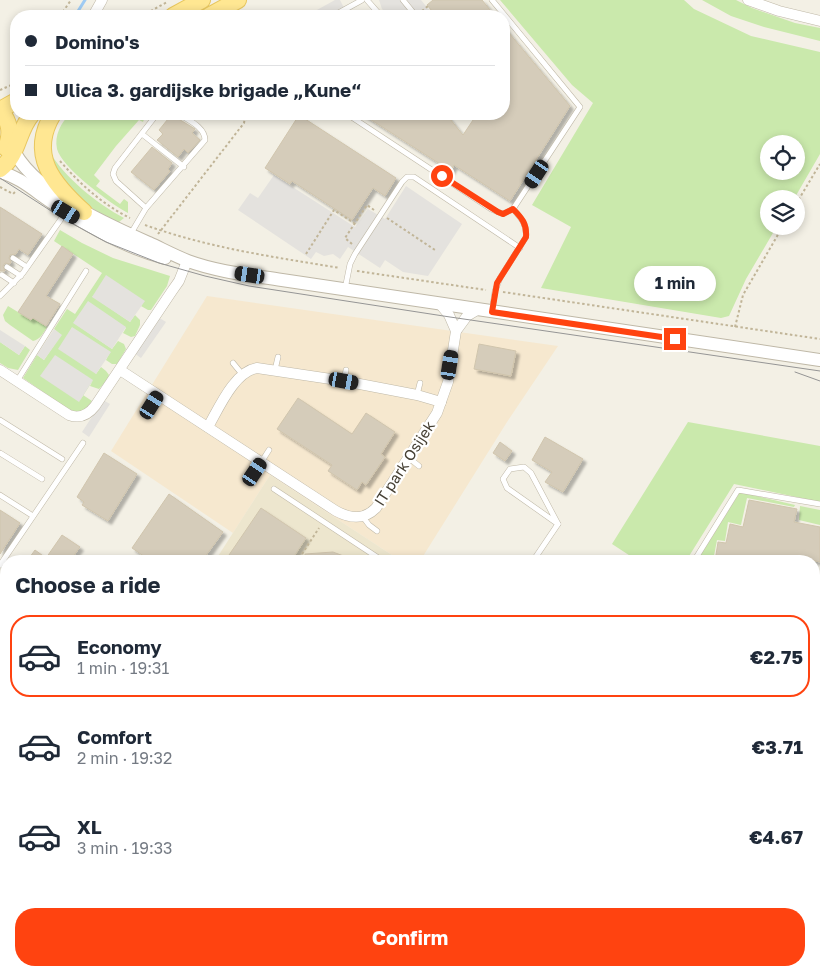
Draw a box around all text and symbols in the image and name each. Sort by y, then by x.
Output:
text: Domino's [55,30,140,53]
text: Ulica 3. gardijske brigade „Kune“ [55,78,361,101]
map controls [760,135,805,235]
button: locate [760,135,805,180]
car [522,157,551,191]
route start [431,165,453,187]
button: layers [760,190,805,235]
car [49,198,82,226]
car [234,265,265,285]
callout: 1 min [634,266,716,302]
text: 1 min [655,273,695,293]
route end [664,328,686,350]
car [440,349,459,381]
car [327,371,360,391]
car [137,388,166,422]
street label: IT park Osijek [370,417,438,509]
car [240,455,269,489]
text: Choose a ride [15,571,161,598]
icon: car [17,634,62,679]
text: Economy [77,635,162,658]
text: €2.75 [750,645,803,668]
text: 1 min · 19:31 [77,658,169,678]
icon: car [17,724,62,769]
text: Comfort [77,725,152,748]
text: €3.71 [752,735,803,758]
text: 2 min · 19:32 [77,748,172,768]
icon: car [17,814,62,859]
text: XL [77,815,102,838]
text: €4.67 [749,825,803,848]
text: 3 min · 19:33 [77,838,172,858]
button: Confirm [15,908,805,966]

